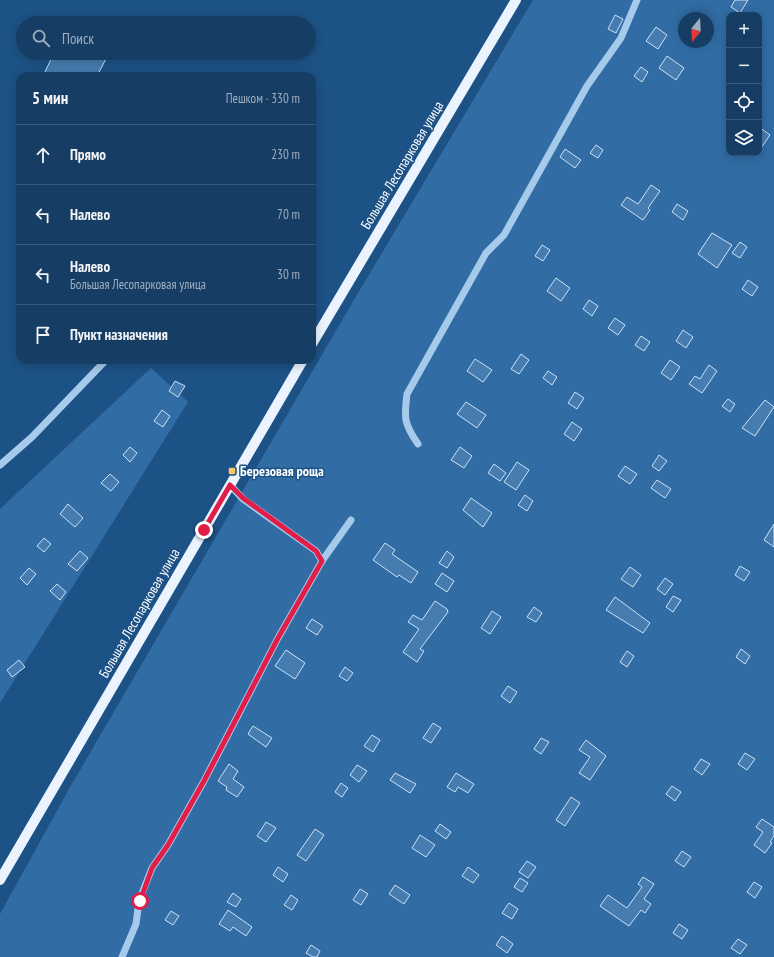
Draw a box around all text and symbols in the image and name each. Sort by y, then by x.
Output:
north arrow [678,12,714,48]
map controls [726,12,762,156]
button: + [726,12,762,48]
search box [16,16,316,60]
icon: search [30,27,52,49]
text: Поиск [62,29,94,48]
button: − [726,48,762,84]
button: locate [726,84,762,120]
text: 5 мин [32,87,68,109]
text: Пешком · 330 m [226,90,300,107]
street label: Большая Лесопарковая улица [357,98,447,232]
button: layers [726,120,762,156]
icon: ahead [32,144,54,166]
text: Прямо [70,145,106,164]
text: 230 m [271,146,300,163]
icon: left [32,204,54,226]
text: Налево [70,205,110,224]
text: 70 m [277,206,300,223]
text: Налево [70,257,110,276]
icon: left [32,264,54,286]
text: 30 m [277,266,300,283]
text: Большая Лесопарковая улица [70,276,206,293]
icon: arrive [32,324,54,346]
text: Пункт назначения [70,325,168,344]
place label: Березовая роща [240,462,324,480]
marker: Березовая роща [227,466,237,476]
route end [195,521,213,539]
street label: Большая Лесопарковая улица [95,545,183,681]
route start [131,892,149,910]

